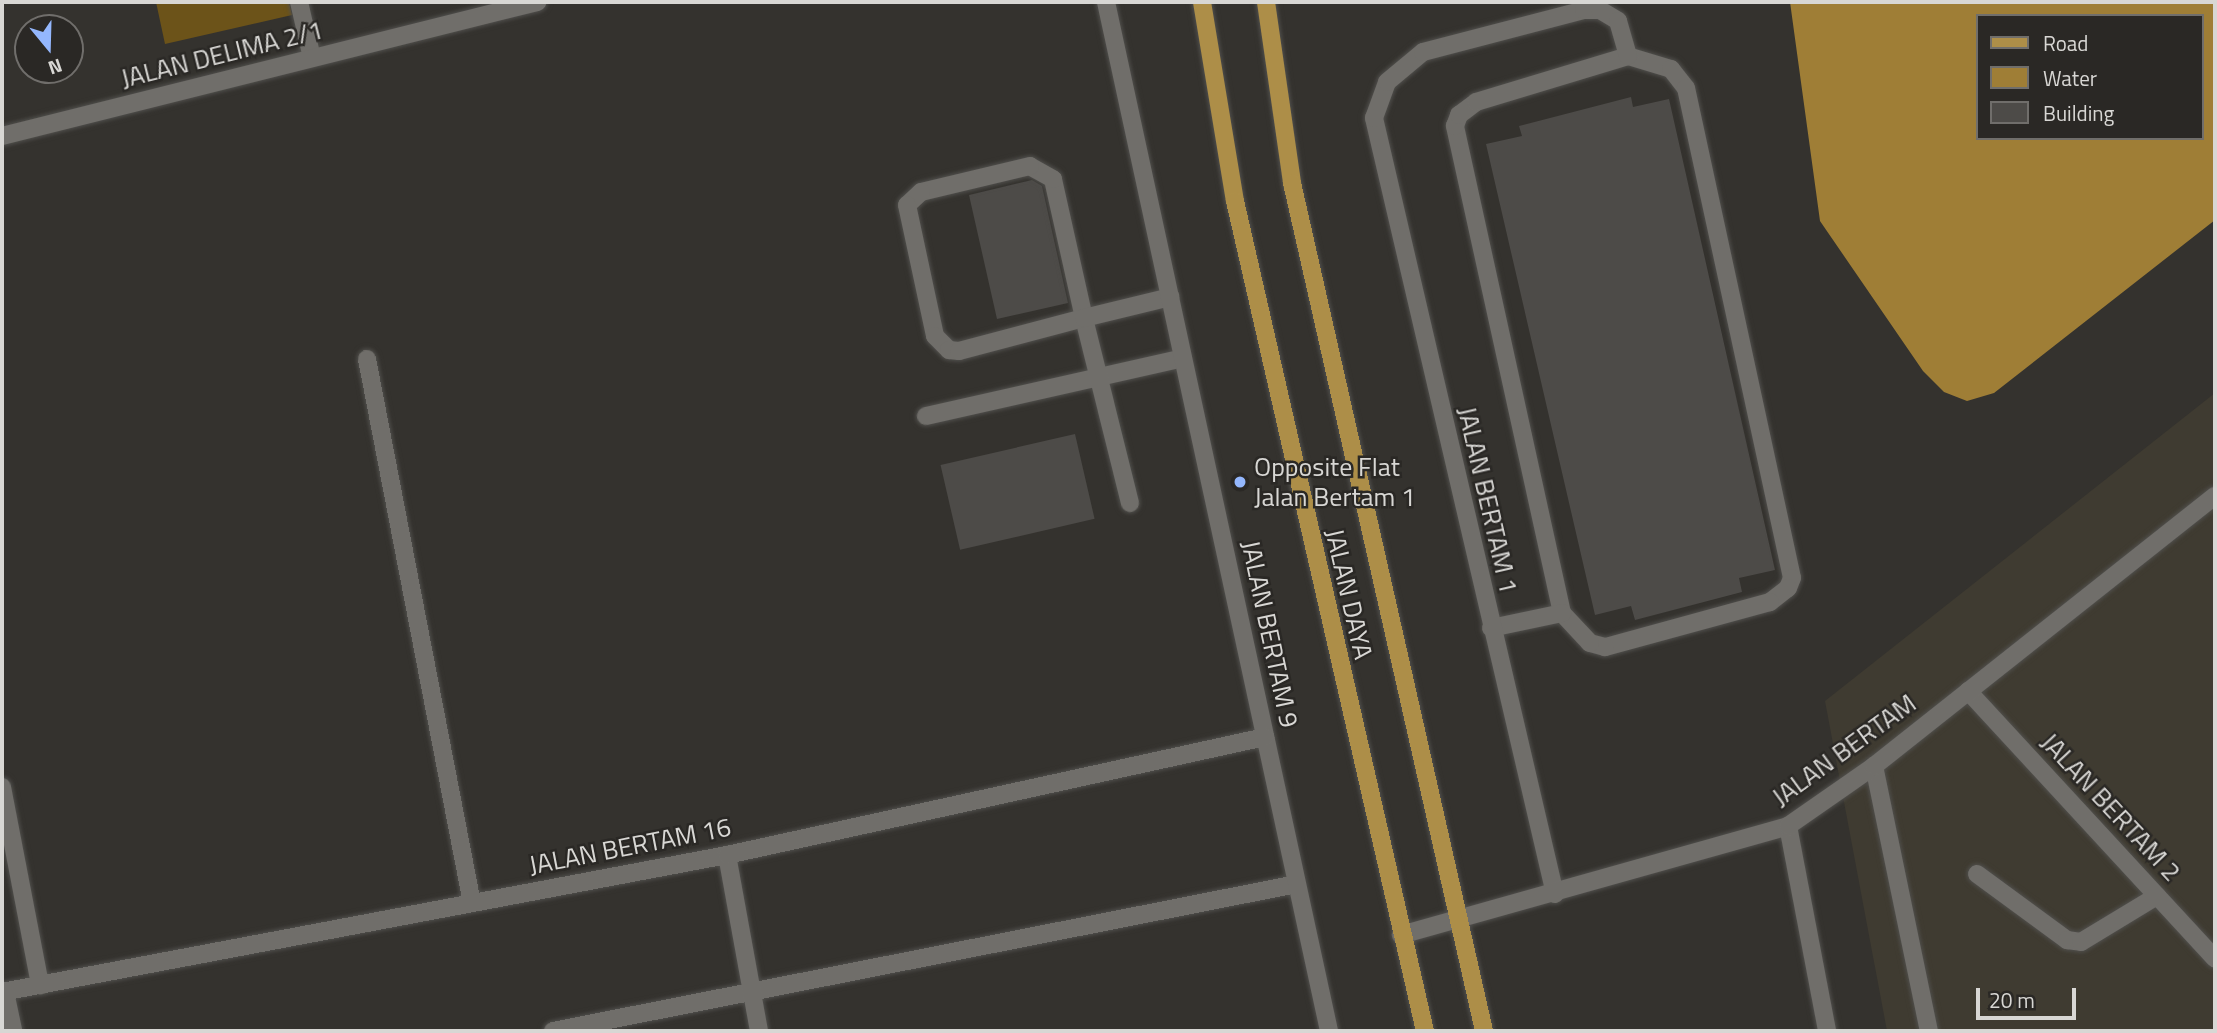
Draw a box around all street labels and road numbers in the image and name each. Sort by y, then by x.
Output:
street label: JALAN DELIMA 2/1 [118,14,326,94]
street label: JALAN BERTAM 1 [1451,404,1525,596]
street label: JALAN DAYA [1319,526,1379,662]
street label: JALAN BERTAM 9 [1235,538,1305,730]
street label: JALAN BERTAM [1766,687,1922,813]
street label: JALAN BERTAM 2 [2035,727,2187,887]
street label: JALAN BERTAM 16 [526,811,734,881]

